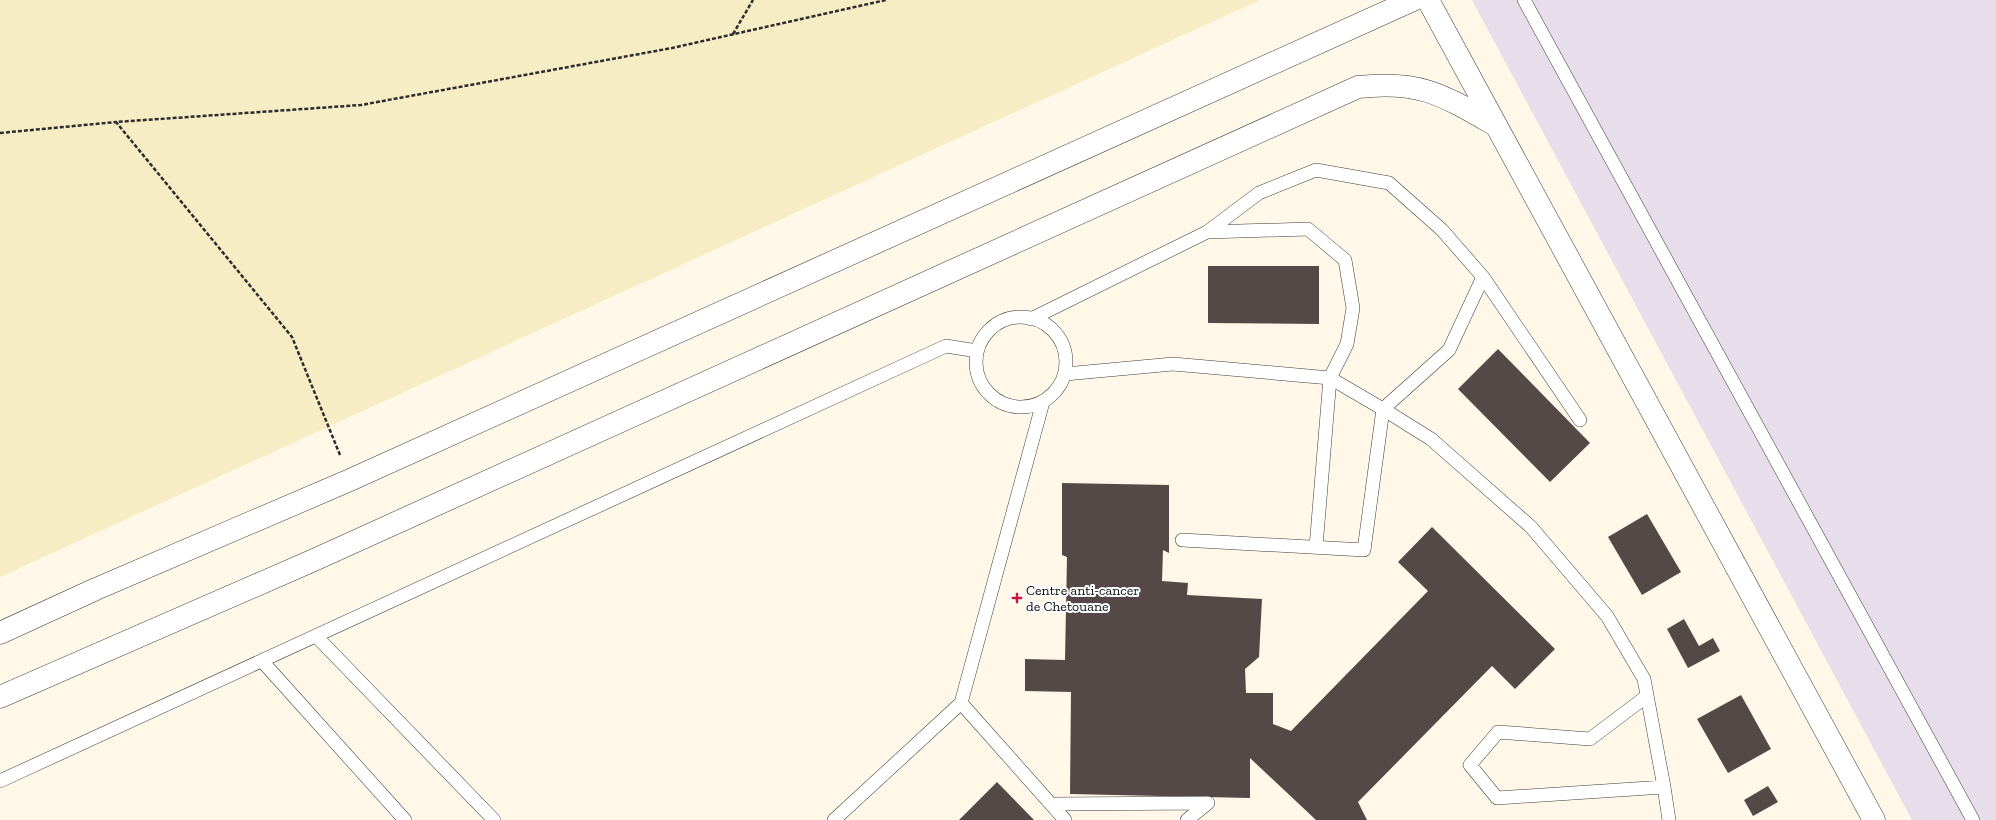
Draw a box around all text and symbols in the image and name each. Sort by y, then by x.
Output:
place label: Centre anti-cancer de Chetouane [1026,582,1139,615]
marker: Centre anti-cancer de Chetouane [1011,592,1023,604]

